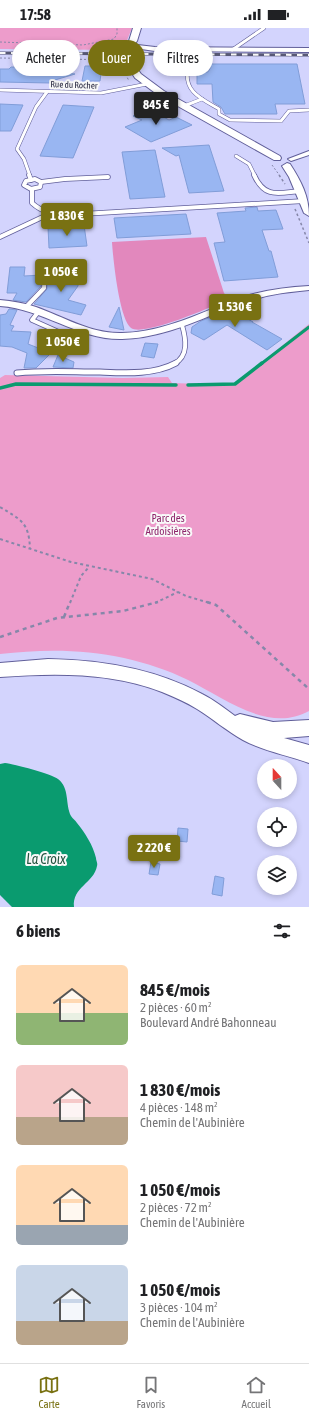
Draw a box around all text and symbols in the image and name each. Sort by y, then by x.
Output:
text: 17:58 [20,6,51,23]
chip: Acheter [12,40,80,76]
chip: Louer [88,40,145,76]
chip: Filtres [153,40,213,76]
street label: Rue du Rocher [50,79,98,91]
pin: 845 € [128,92,184,126]
text: 845 € [143,97,169,112]
pin: 1 830 € [30,203,104,237]
text: 1 830 € [50,208,84,223]
pin: 1 050 € [24,259,98,293]
text: 1 050 € [44,264,78,279]
pin: 1 530 € [198,294,272,328]
text: 1 530 € [218,299,252,314]
pin: 1 050 € [26,329,100,363]
text: 1 050 € [46,334,80,349]
park label: Parc des Ardoisières [145,512,191,537]
north arrow [257,759,297,799]
map controls [257,759,297,895]
button: locate [257,807,297,847]
pin: 2 220 € [117,835,191,869]
text: 2 220 € [137,840,171,855]
water label: La Croix [26,851,66,867]
button: layers [257,855,297,895]
icon: filters [271,920,293,942]
text: 6 biens [16,921,60,941]
text: 845 €/mois [140,980,210,1000]
icon: home [48,981,96,1029]
text: 2 pièces · 60 m² [140,1000,212,1015]
text: Boulevard André Bahonneau [140,1015,277,1030]
text: 1 830 €/mois [140,1080,220,1100]
icon: home [48,1081,96,1129]
text: 4 pièces · 148 m² [140,1100,218,1115]
text: Chemin de l'Aubinière [140,1115,245,1130]
text: 1 050 €/mois [140,1180,220,1200]
icon: home [48,1181,96,1229]
text: 2 pièces · 72 m² [140,1200,212,1215]
text: Chemin de l'Aubinière [140,1215,245,1230]
text: 1 050 €/mois [140,1280,220,1300]
icon: home [48,1281,96,1329]
text: 3 pièces · 104 m² [140,1300,218,1315]
text: Chemin de l'Aubinière [140,1315,245,1330]
tab: Carte [38,1374,60,1410]
tab: Favoris [137,1374,165,1410]
tab: Accueil [242,1374,271,1410]

